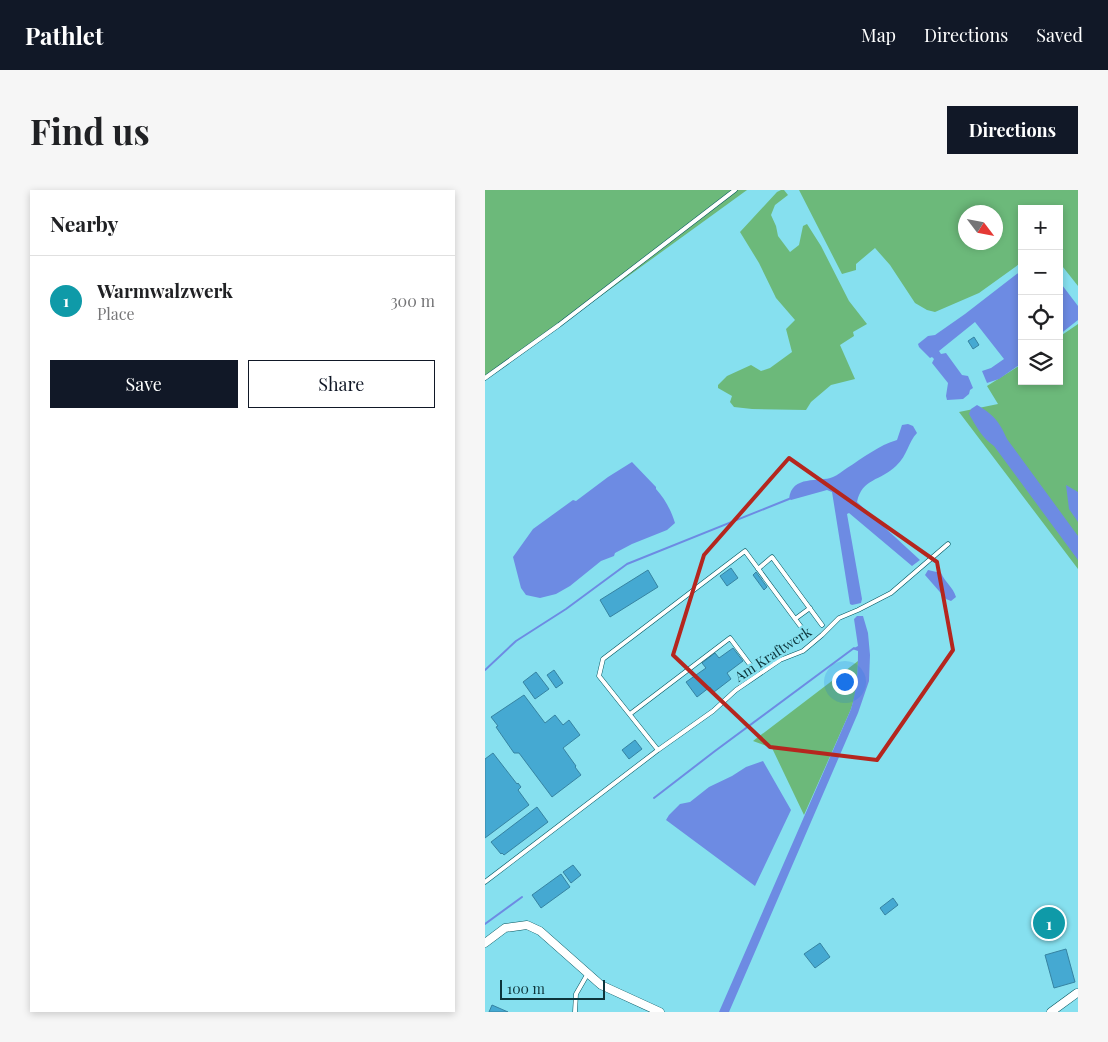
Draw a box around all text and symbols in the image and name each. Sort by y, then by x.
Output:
text: Pathlet [25,19,103,51]
text: Map [861,23,896,47]
text: Directions [924,23,1008,47]
text: Saved [1036,23,1083,47]
button: Directions [947,106,1078,154]
text: Find us [30,107,150,154]
north arrow [958,205,1003,250]
map controls [1018,205,1063,385]
button: + [1018,205,1063,250]
text: Nearby [50,209,119,237]
button: − [1018,250,1063,295]
text: Warmwalzwerk [97,277,233,303]
text: 1 [63,290,69,311]
text: 300 m [390,290,435,311]
button: locate [1018,295,1063,340]
text: Place [97,303,135,324]
button: layers [1018,340,1063,385]
button: Save [50,360,238,408]
button: Share [248,360,435,408]
street label: Am Kraftwerk [730,621,815,686]
your location [832,669,858,695]
pin: 1 [1033,904,1065,942]
scale bar [500,977,605,1000]
text: 100 m [507,979,545,998]

